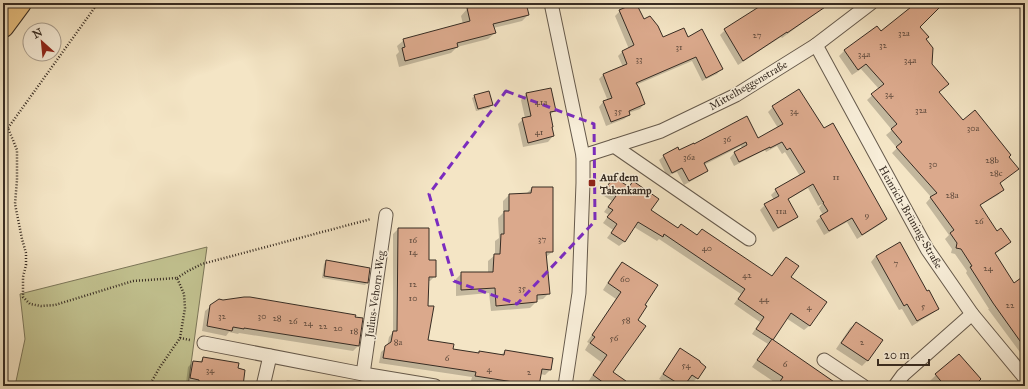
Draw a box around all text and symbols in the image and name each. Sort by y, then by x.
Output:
north arrow [22,22,62,62]
text: N [31,25,45,41]
house number: 32a [898,27,910,38]
house number: 27 [753,29,762,40]
house number: 32 [879,39,888,50]
house number: 31 [675,41,683,52]
house number: 34a [858,48,870,59]
house number: 33 [635,53,643,64]
house number: 34a [904,54,916,65]
street label: Mittelheggenstraße [707,58,790,113]
house number: 34 [885,88,894,99]
house number: 41a [535,96,547,107]
house number: 32a [915,104,927,115]
house number: 35 [614,105,623,116]
house number: 34 [790,105,799,116]
house number: 30a [967,122,980,133]
house number: 41 [535,126,544,137]
house number: 36 [723,133,731,144]
house number: 36a [683,151,695,162]
house number: 28b [985,154,999,165]
house number: 30 [929,158,937,169]
street label: Heinrich-Brüning-Straße [876,164,946,271]
house number: 28c [989,167,1003,178]
place label: Auf dem Takenkamp [599,171,652,198]
house number: 11 [832,171,840,182]
marker: Auf dem Takenkamp [587,178,597,188]
house number: 28a [945,189,959,200]
house number: 11a [776,205,787,216]
house number: 9 [865,209,870,220]
house number: 26 [974,215,984,226]
house number: 37 [538,233,546,244]
house number: 16 [409,234,417,245]
house number: 40 [702,242,712,253]
house number: 14 [409,246,418,257]
street label: Julius-Vehorn-Weg [363,249,389,340]
house number: 7 [894,257,899,268]
house number: 24 [983,262,994,273]
house number: 42 [742,269,752,280]
house number: 60 [620,273,630,284]
house number: 12 [409,278,418,289]
house number: 35 [518,282,527,293]
house number: 10 [409,292,417,303]
house number: 44 [759,293,770,304]
house number: 22 [1006,299,1015,310]
house number: 5 [921,300,926,311]
house number: 4 [806,301,812,312]
house number: 32 [218,310,227,321]
house number: 30 [258,310,266,321]
house number: 28 [272,312,282,323]
house number: 58 [622,314,631,325]
house number: 26 [288,315,298,326]
house number: 24 [303,317,314,328]
house number: 22 [319,320,328,331]
house number: 20 [333,322,343,333]
house number: 18 [350,325,358,336]
house number: 56 [610,332,619,343]
house number: 8a [394,336,402,347]
house number: 2 [860,336,865,347]
scale bar [878,341,929,367]
text: 20 m [884,348,910,362]
house number: 6 [445,352,450,363]
house number: 6 [783,358,788,369]
house number: 54 [682,359,691,370]
house number: 4 [486,363,492,374]
house number: 34 [206,364,215,375]
house number: 2 [527,366,532,377]

